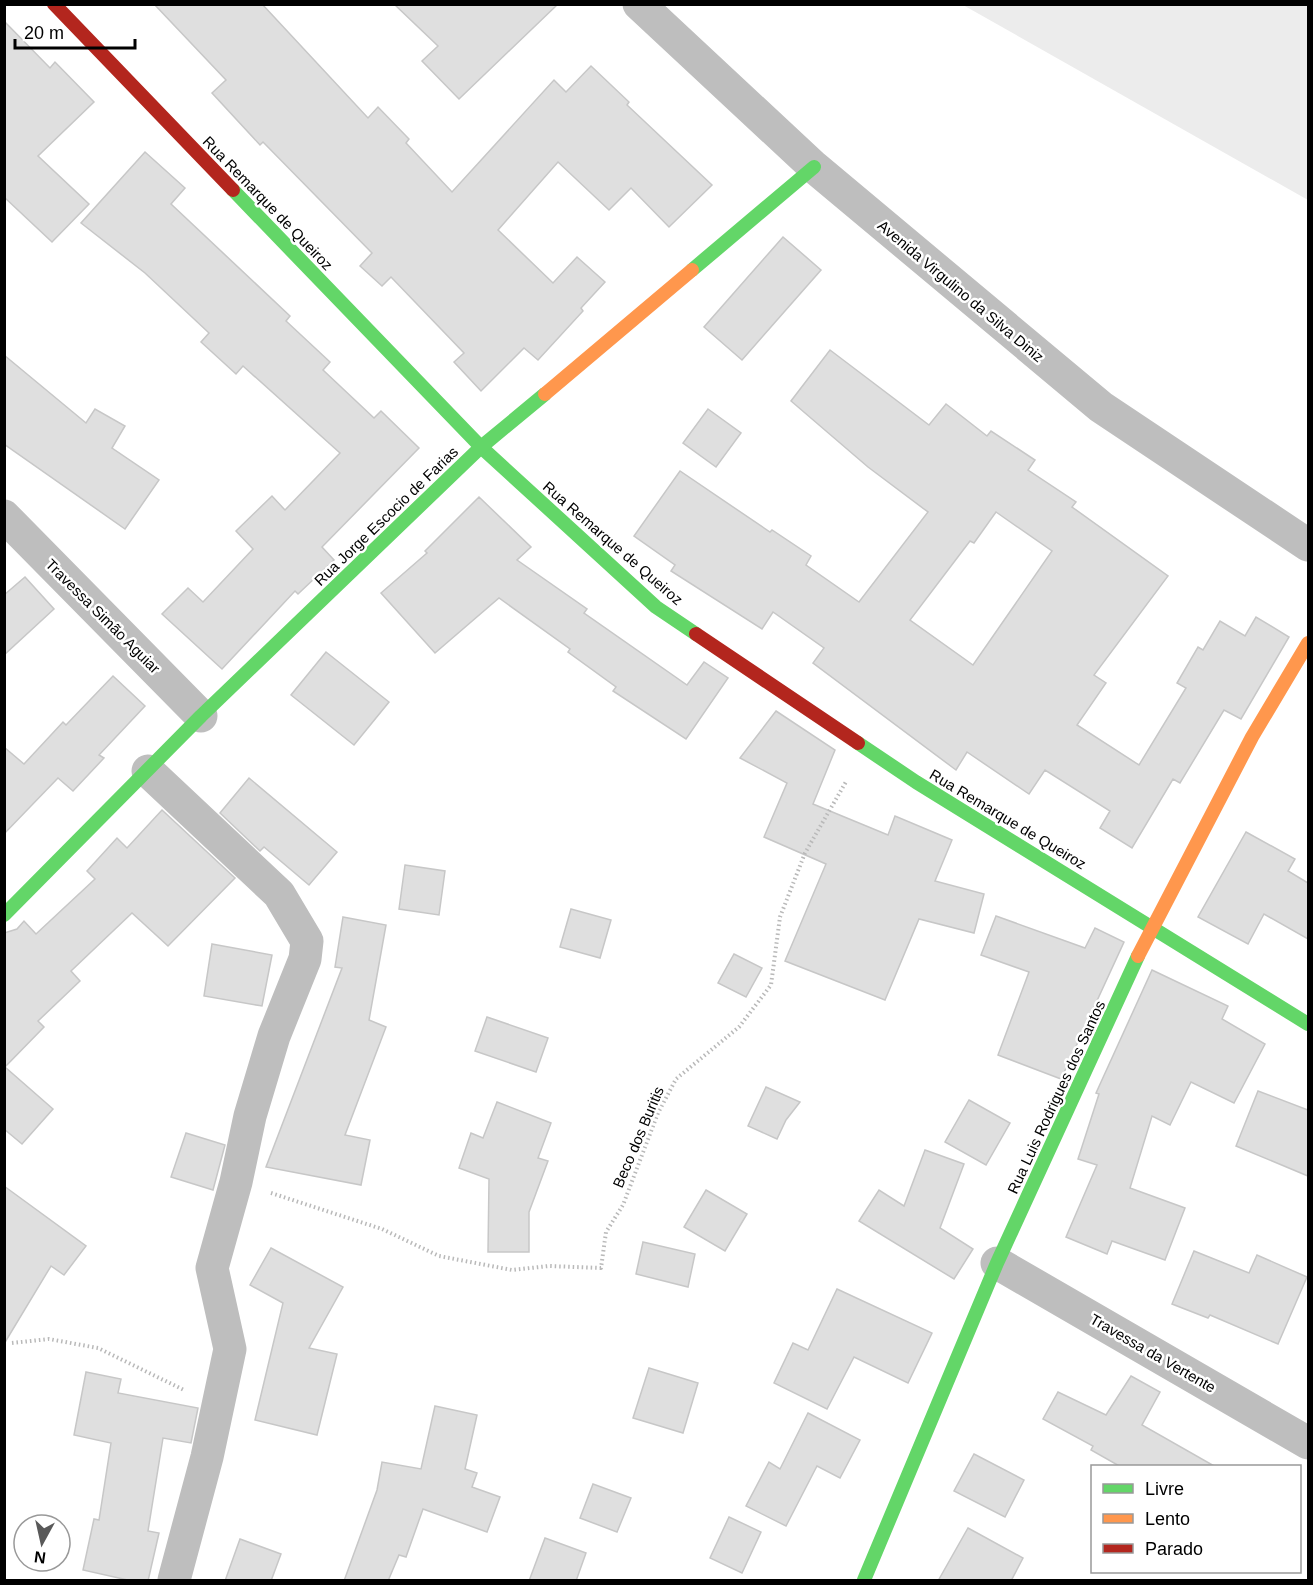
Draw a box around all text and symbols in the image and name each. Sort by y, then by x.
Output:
scale bar [15,12,135,50]
text: 20 m [24,23,64,43]
street label: Rua Remarque de Queiroz [200,133,336,273]
street label: Avenida Virgulino da Silva Diniz [875,217,1047,365]
street label: Rua Jorge Escocio de Farias [311,443,461,589]
street label: Rua Remarque de Queiroz [540,478,686,608]
street label: Travessa Simão Aguiar [42,555,164,677]
street label: Rua Remarque de Queiroz [927,766,1089,872]
street label: Rua Luis Rodrigues dos Santos [1004,998,1108,1196]
street label: Beco dos Buritis [609,1084,667,1190]
street label: Travessa da Vertente [1087,1310,1219,1396]
legend [1091,1465,1301,1573]
text: Livre [1145,1479,1184,1499]
text: Lento [1145,1509,1190,1529]
north arrow [12,1513,72,1573]
text: Parado [1145,1539,1203,1559]
text: N [33,1548,47,1567]

